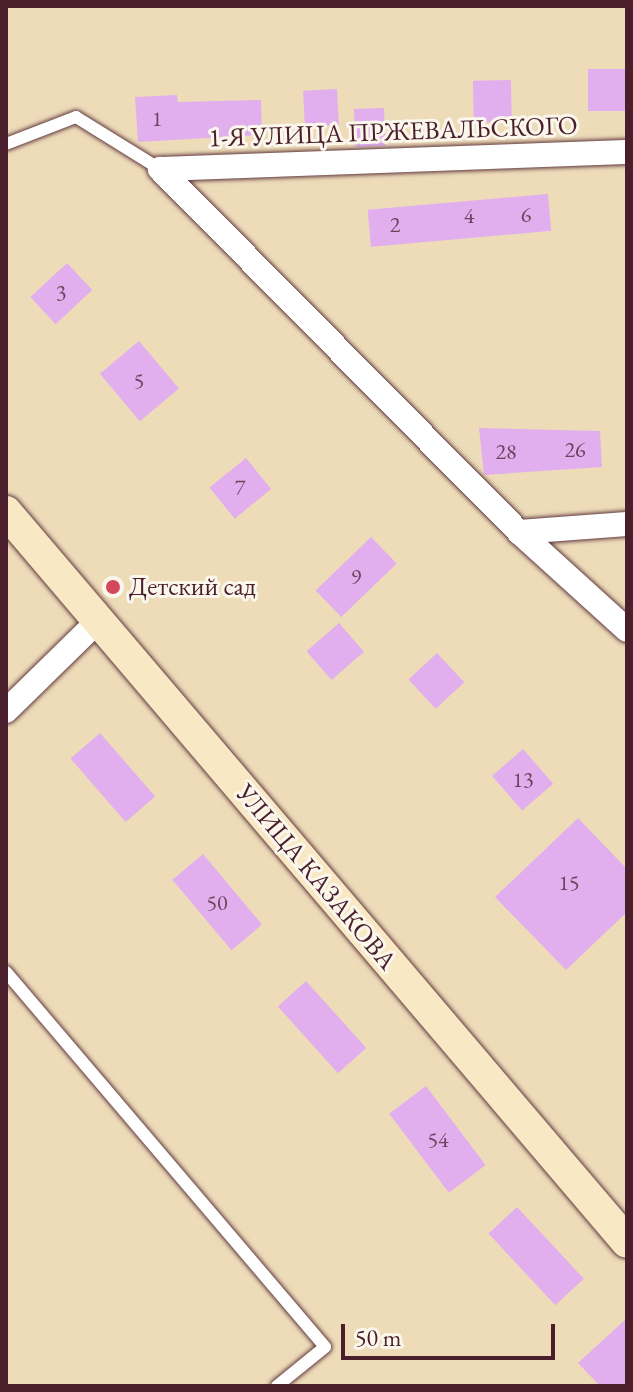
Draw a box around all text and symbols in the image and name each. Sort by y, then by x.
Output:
house number: 1 [152,106,162,132]
street label: 1-Я УЛИЦА ПРЖЕВАЛЬСКОГО [208,110,578,154]
house number: 6 [521,202,531,228]
house number: 4 [464,203,474,229]
house number: 2 [390,212,400,238]
house number: 3 [56,280,66,306]
house number: 5 [134,368,144,394]
house number: 26 [564,437,586,463]
house number: 28 [495,439,517,465]
house number: 7 [235,475,245,501]
house number: 9 [351,564,361,590]
place label: Детский сад [129,571,256,603]
marker: Детский сад [104,578,122,596]
house number: 13 [512,767,534,793]
street label: УЛИЦА КАЗАКОВА [229,778,403,976]
house number: 15 [558,870,580,896]
house number: 50 [206,890,228,916]
house number: 54 [427,1127,449,1153]
scale bar [345,1308,559,1358]
text: 50 m [355,1322,402,1353]

